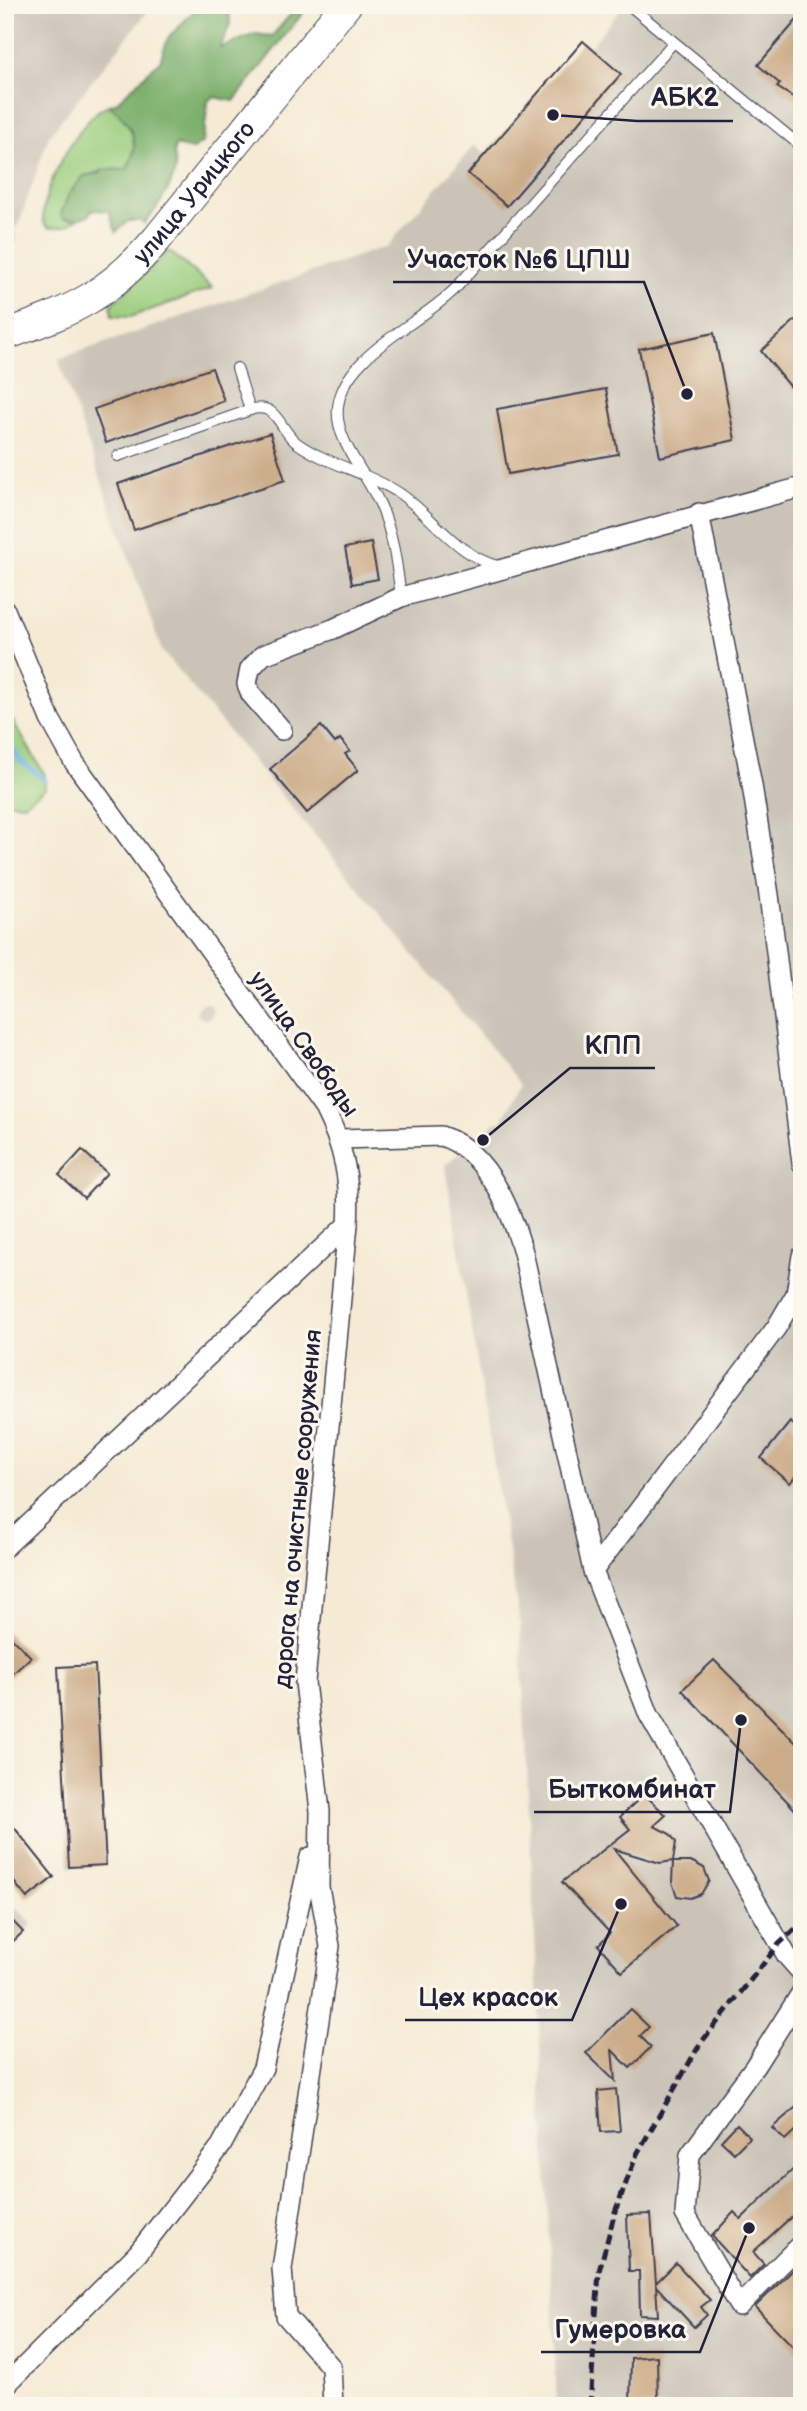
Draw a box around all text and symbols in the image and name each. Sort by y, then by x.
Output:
callout: АБК2 [637,74,733,121]
text: АБК2 [650,83,719,114]
street label: улица Урицкого [127,115,261,270]
callout: Участок №6 ЦПШ [393,235,644,282]
text: Участок №6 ЦПШ [407,245,631,276]
street label: улица Свободы [243,966,365,1122]
callout: КПП [570,1021,655,1068]
text: КПП [585,1031,641,1062]
street label: дорога на очистные сооружения [268,1328,328,1690]
callout: Быткомбинат [534,1765,730,1812]
text: Быткомбинат [548,1775,717,1806]
callout: Цех красок [405,1973,572,2020]
text: Цех красок [418,1983,559,2014]
callout: Гумеровка [541,2305,700,2352]
text: Гумеровка [554,2315,687,2346]

